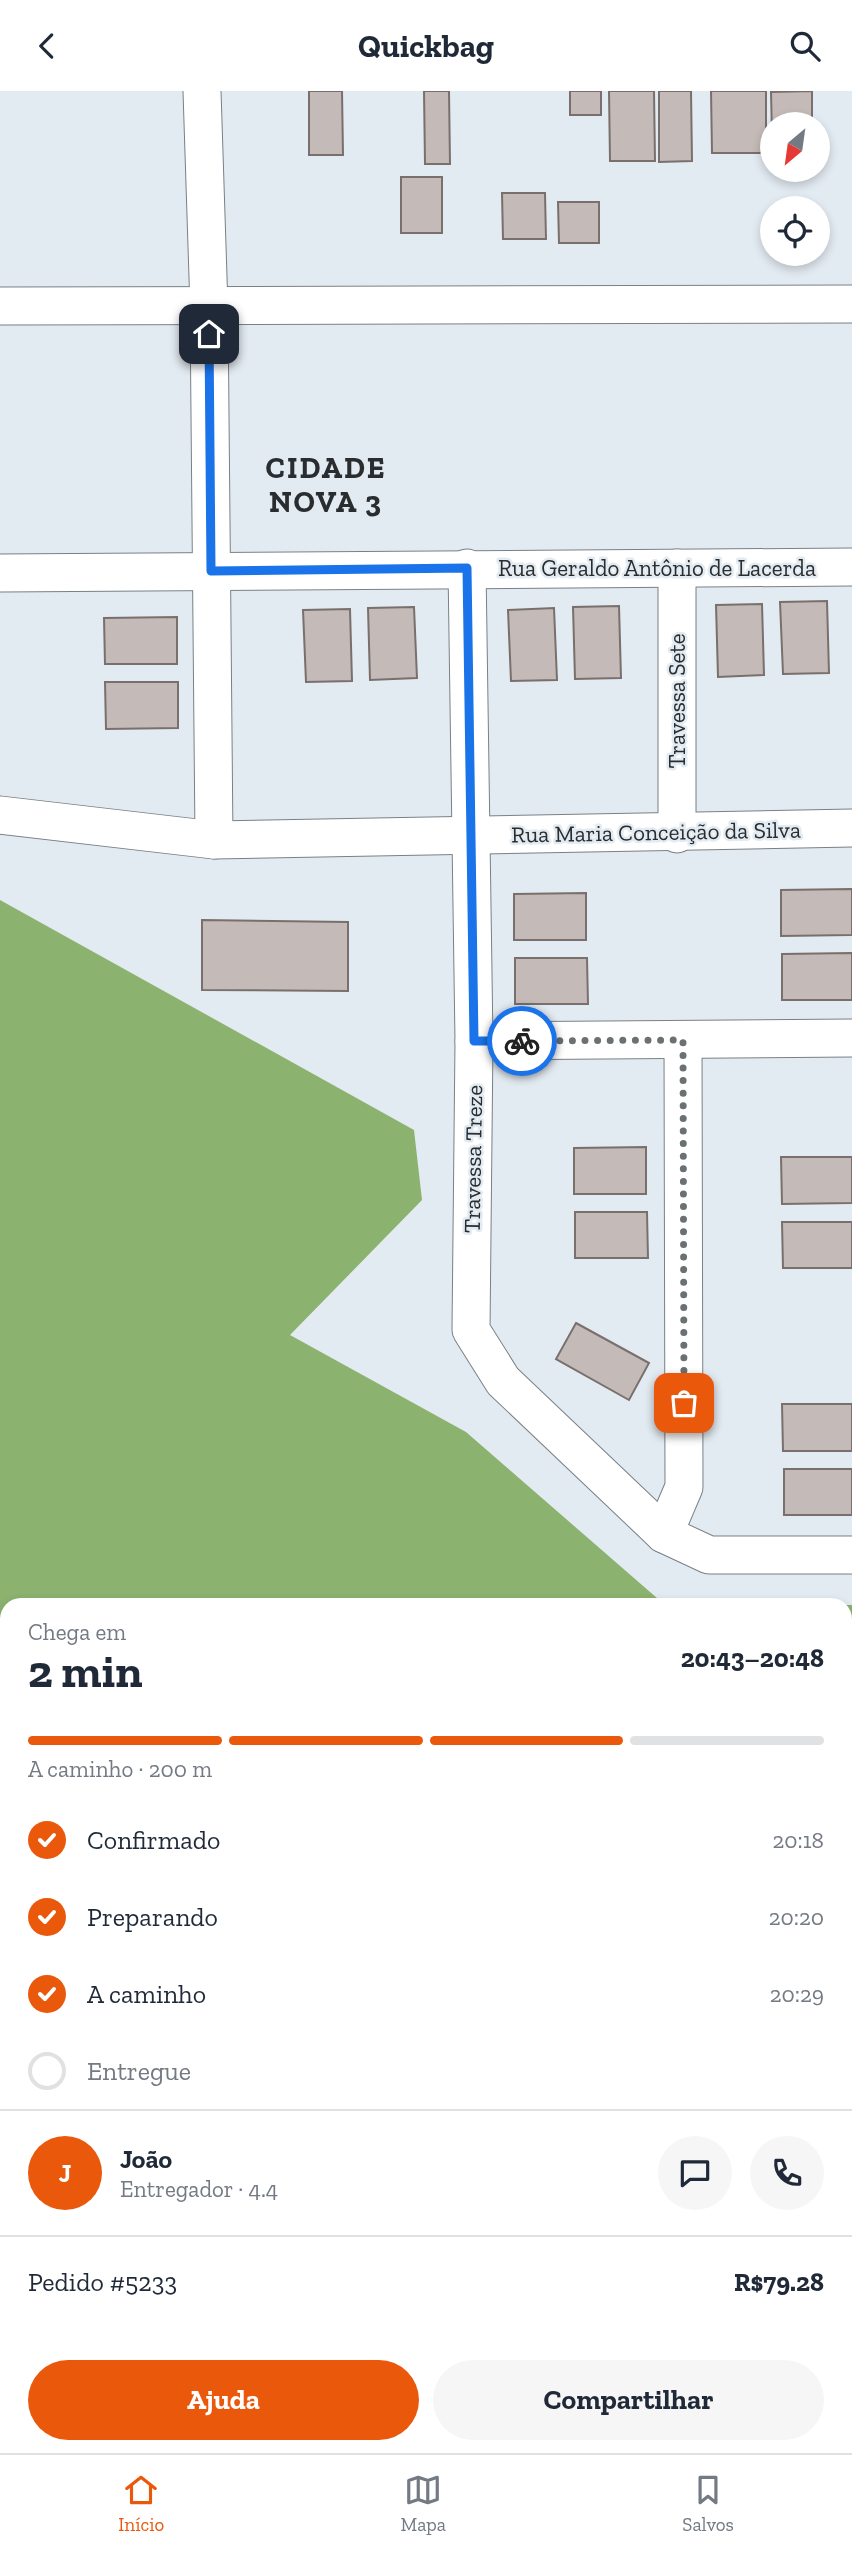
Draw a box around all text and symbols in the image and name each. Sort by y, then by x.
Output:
icon: back [28,27,66,65]
text: Quickbag [358,27,494,65]
icon: search [786,27,824,65]
north arrow [760,112,830,182]
map controls [760,112,830,266]
button: locate [760,196,830,266]
pin [179,304,239,364]
icon: home [190,315,228,353]
district label: CIDADE NOVA 3 [266,450,386,520]
street label: Rua Geraldo Antônio de Lacerda [498,554,816,582]
street label: Travessa Sete [663,633,691,769]
street label: Rua Maria Conceição da Silva [511,815,801,849]
courier [487,1006,557,1076]
icon: bike [503,1022,541,1060]
street label: Travessa Treze [458,1085,488,1233]
pin [654,1373,714,1433]
icon: bag [665,1384,703,1422]
text: Chega em [28,1618,126,1646]
text: 20:43–20:48 [681,1642,824,1674]
text: 2 min [28,1644,143,1699]
text: A caminho · 200 m [28,1755,212,1783]
icon: check [28,1821,66,1859]
text: Confirmado [87,1824,220,1856]
text: 20:18 [773,1826,824,1854]
icon: check [28,1898,66,1936]
text: Preparando [87,1901,218,1933]
text: 20:20 [769,1903,824,1931]
icon: check [28,1975,66,2013]
text: A caminho [87,1978,206,2010]
text: 20:29 [770,1980,824,2008]
text: Entregue [87,2055,191,2087]
button: chat [658,2136,732,2210]
button: phone [750,2136,824,2210]
text: João [120,2143,172,2175]
text: J [59,2157,71,2189]
text: Entregador · 4.4 [120,2175,278,2203]
text: Pedido #5233 [28,2266,177,2298]
text: R$79.28 [734,2266,824,2298]
button: Ajuda [28,2360,419,2440]
button: Compartilhar [433,2360,824,2440]
tab: Início [118,2471,164,2536]
tab: Mapa [401,2471,446,2536]
tab: Salvos [682,2471,734,2536]

